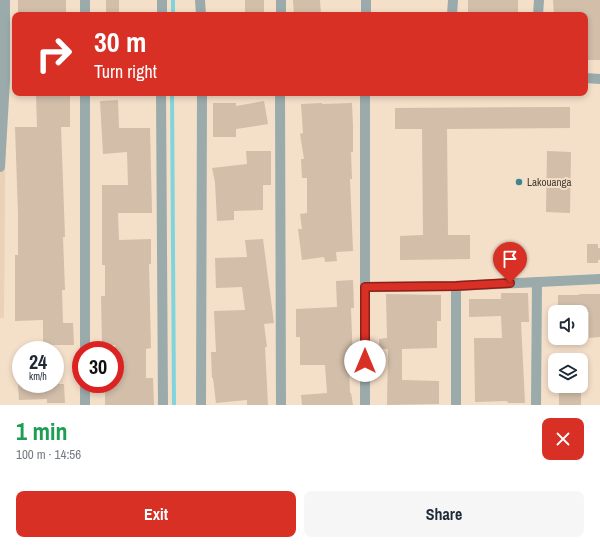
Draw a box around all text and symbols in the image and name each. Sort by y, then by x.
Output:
text: 30 m [94,23,146,61]
icon: right [28,28,80,80]
text: Turn right [94,59,157,84]
place label: Lakouanga [527,175,572,189]
marker: Lakouanga [514,177,524,187]
pin [493,242,527,283]
icon: arrive [499,248,521,270]
map controls [548,305,588,393]
button: sound [548,305,588,345]
position arrow [344,340,386,382]
speed limit sign: 30 [72,341,124,393]
text: 24 [29,348,47,375]
button: layers [548,353,588,393]
text: km/h [29,370,47,383]
text: 1 min [16,415,67,447]
button: close [542,418,584,460]
text: 100 m · 14:56 [16,446,81,463]
button: Exit [16,491,296,537]
button: Share [304,491,584,537]

